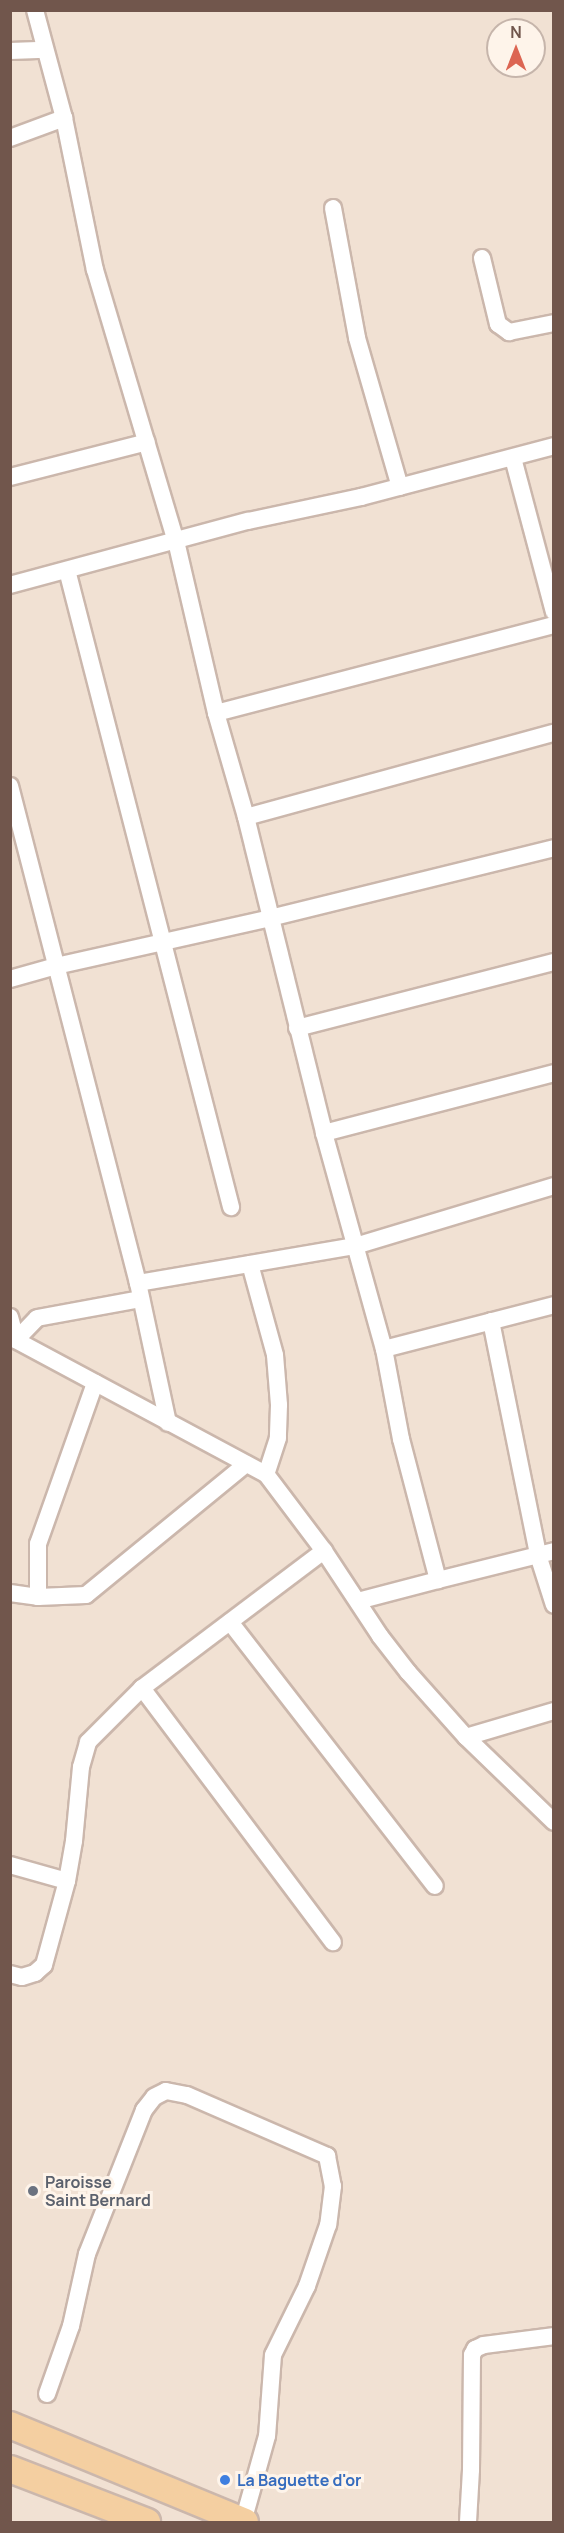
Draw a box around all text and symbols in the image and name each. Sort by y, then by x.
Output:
north arrow [486,18,546,78]
text: N [510,21,522,43]
place label: Paroisse Saint Bernard [45,2172,151,2210]
marker: Paroisse Saint Bernard [26,2184,40,2198]
place label: La Baguette d'or [237,2470,361,2490]
marker: La Baguette d'or [218,2473,232,2487]

